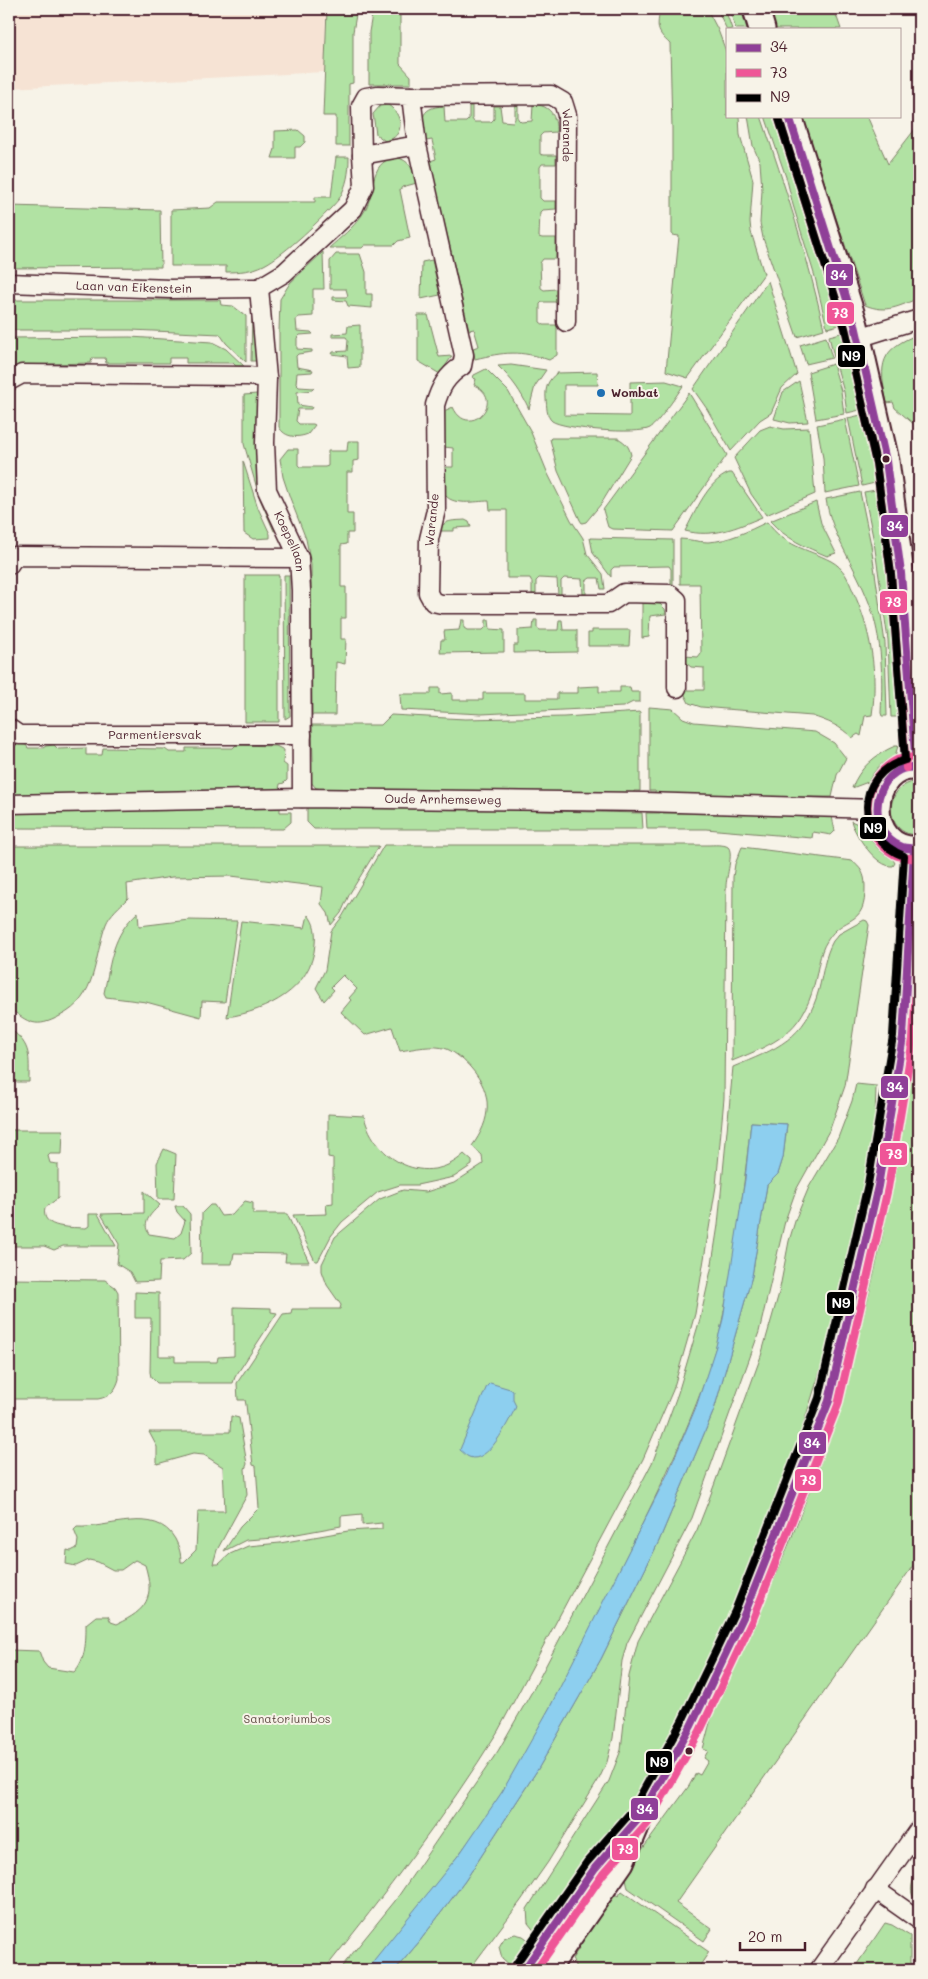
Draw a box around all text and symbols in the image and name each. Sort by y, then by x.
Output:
legend [726,28,900,118]
text: 34 [770,36,788,56]
text: 73 [770,62,787,82]
text: N9 [770,86,790,106]
street label: Warande [559,107,577,162]
line badge: 34 [825,263,854,287]
text: 34 [830,265,848,284]
street label: Laan van Eikenstein [76,276,192,296]
line badge: 73 [826,301,855,325]
text: 73 [832,303,848,322]
line badge: N9 [837,344,866,368]
text: N9 [841,346,861,365]
place label: Wombat [611,384,658,400]
marker: Wombat [595,387,607,399]
unlabelled marker [881,454,891,464]
street label: Warande [420,493,442,547]
street label: Koepellaan [271,508,309,572]
line badge: 34 [880,514,909,538]
text: 34 [886,516,904,535]
line badge: 73 [879,590,908,614]
text: 73 [885,592,901,611]
street label: Parmentiersvak [108,726,201,742]
street label: Oude Arnhemseweg [384,790,501,807]
line badge: N9 [859,816,887,840]
text: N9 [863,818,883,837]
line badge: 34 [880,1075,909,1099]
text: 34 [886,1077,904,1096]
line badge: 73 [879,1142,908,1166]
text: 73 [886,1144,902,1163]
line badge: N9 [826,1291,855,1315]
text: N9 [831,1293,851,1312]
line badge: 34 [798,1431,827,1455]
text: 34 [803,1433,821,1452]
line badge: 73 [794,1468,822,1492]
text: 73 [800,1470,816,1489]
park label: Sanatoriumbos [243,1710,331,1726]
unlabelled marker [684,1746,694,1756]
line badge: N9 [645,1750,673,1774]
text: N9 [649,1752,669,1771]
line badge: 34 [630,1797,659,1821]
text: 34 [636,1799,654,1818]
line badge: 73 [611,1837,639,1861]
text: 73 [617,1839,633,1858]
scale bar [740,1919,806,1951]
text: 20 m [748,1926,782,1946]

